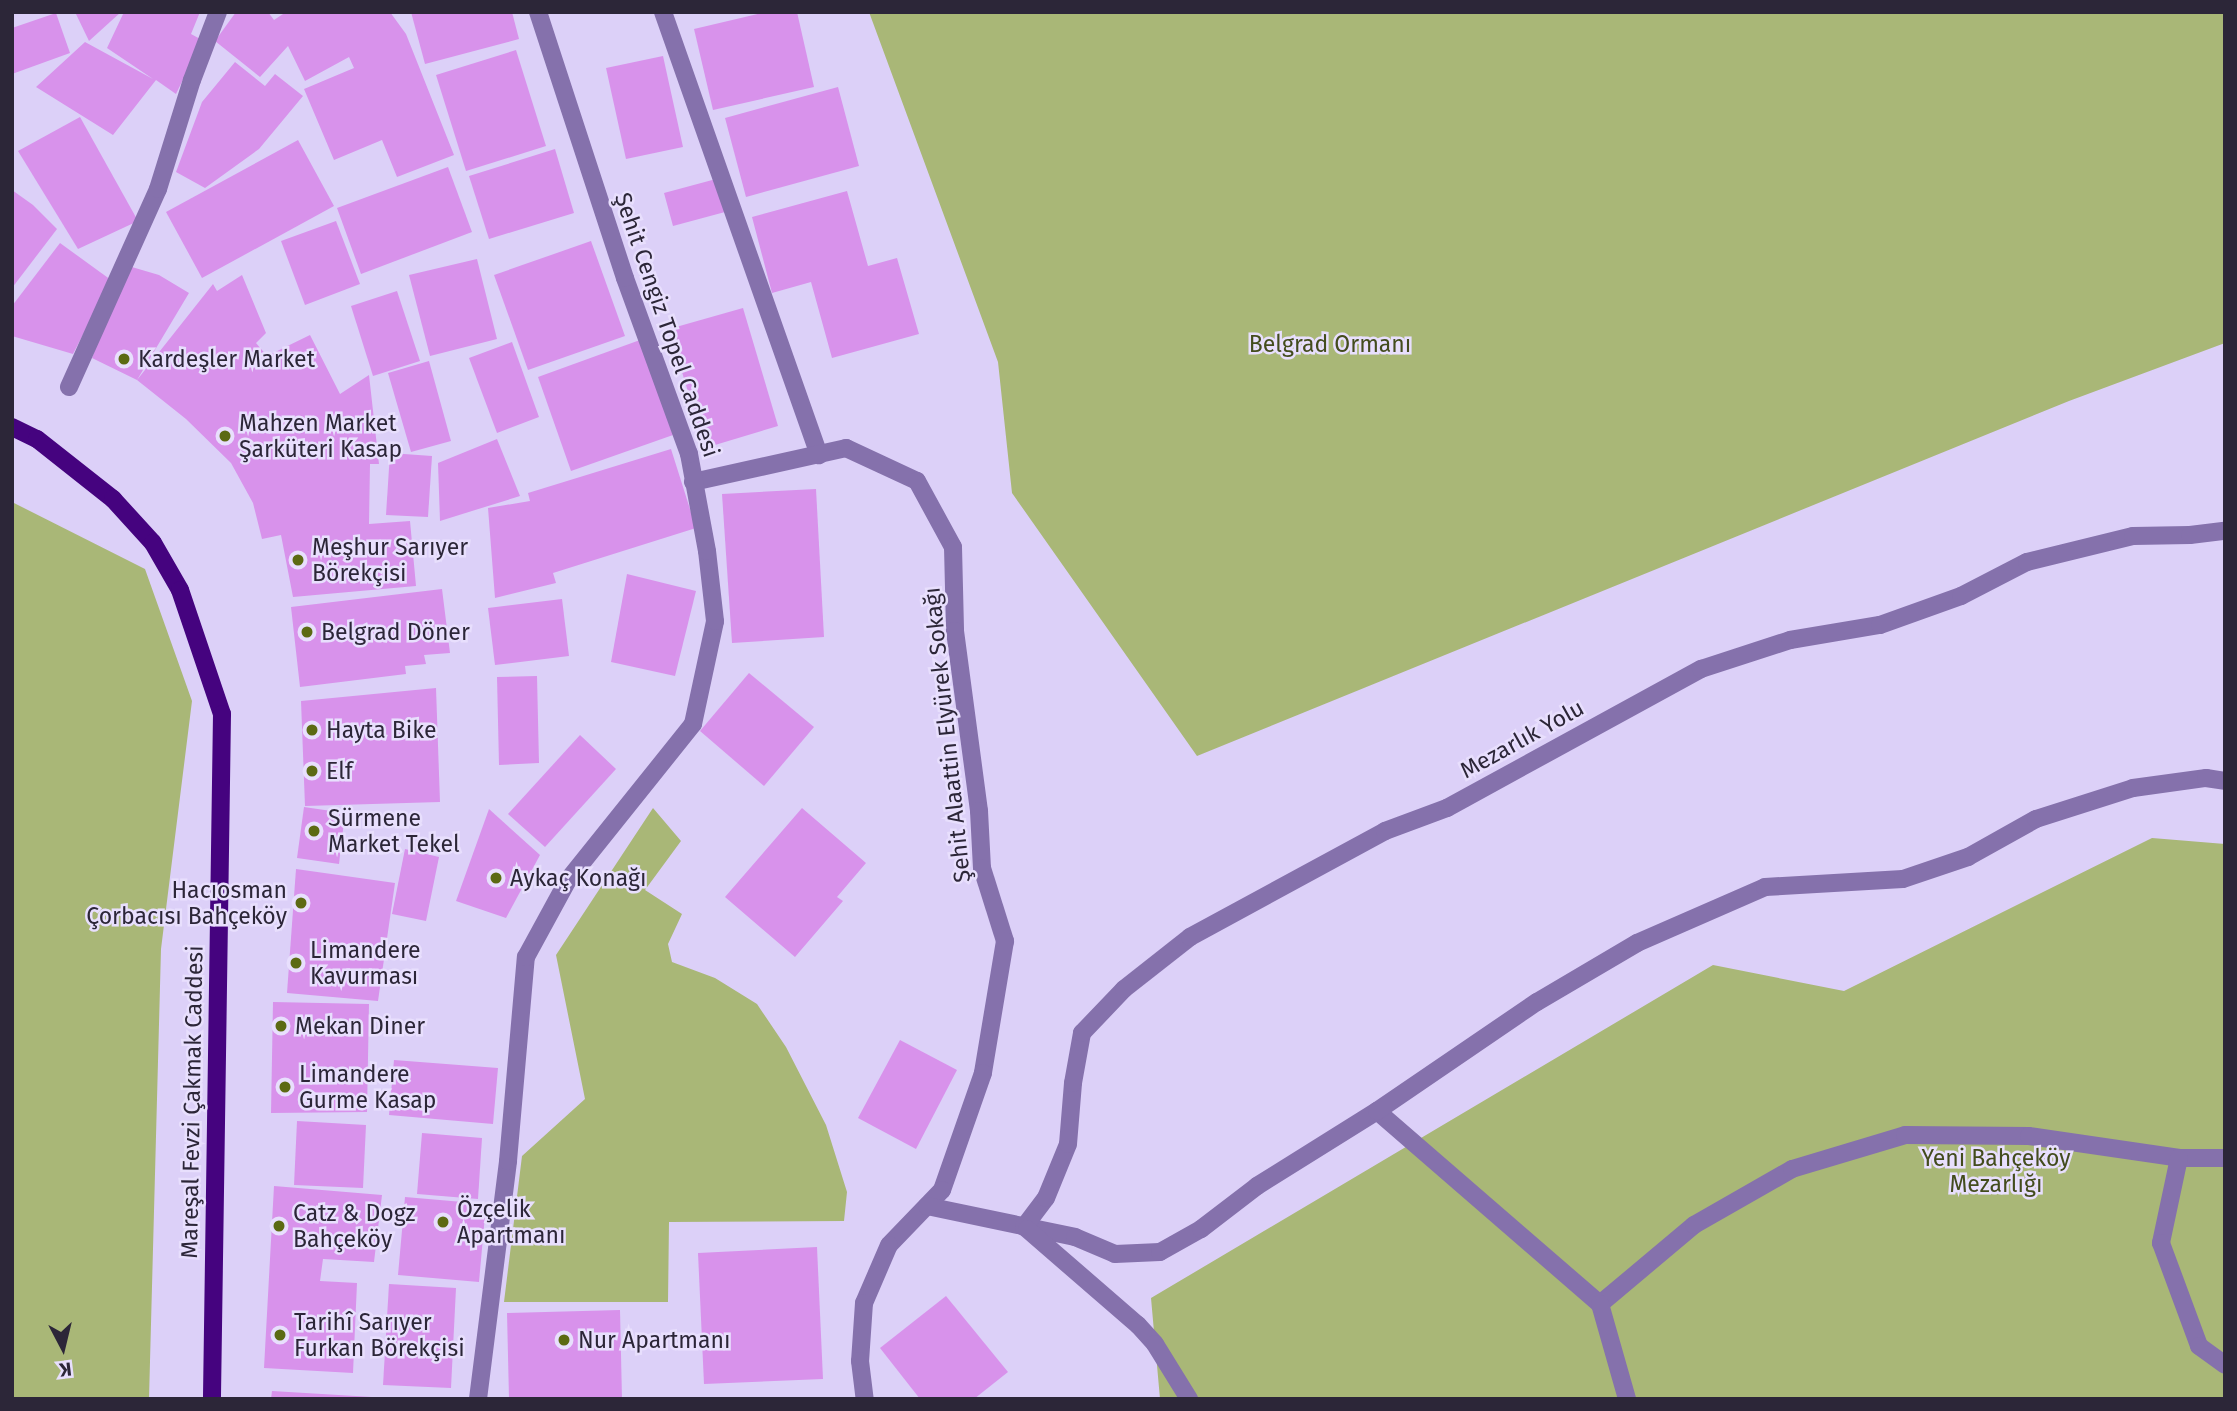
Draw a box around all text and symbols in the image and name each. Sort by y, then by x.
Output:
street label: Şehit Cengiz Topel Caddesi [609,189,725,461]
park label: Belgrad Ormanı [1249,330,1411,358]
place label: Kardeşler Market [138,345,315,373]
marker: Kardeşler Market [116,351,132,367]
place label: Mahzen Market Şarküteri Kasap [239,409,402,463]
marker: Mahzen Market Şarküteri Kasap [217,428,233,444]
place label: Meşhur Sarıyer Börekçisi [312,533,468,587]
marker: Meşhur Sarıyer Börekçisi [290,552,306,568]
street label: Şehit Alaattin Elyürek Sokağı [918,586,976,884]
place label: Belgrad Döner [321,618,470,646]
marker: Belgrad Döner [299,624,315,640]
street label: Mezarlık Yolu [1455,694,1589,784]
place label: Hayta Bike [326,716,436,744]
marker: Hayta Bike [304,722,320,738]
place label: Elf [326,757,353,785]
marker: Elf [304,763,320,779]
place label: Sürmene Market Tekel [328,804,460,858]
marker: Sürmene Market Tekel [306,823,322,839]
place label: Aykaç Konağı [510,864,646,892]
marker: Aykaç Konağı [488,870,504,886]
place label: Hacıosman Çorbacısı Bahçeköy [86,876,287,930]
marker: Hacıosman Çorbacısı Bahçeköy [293,895,309,911]
place label: Limandere Kavurması [310,936,421,990]
street label: Mareşal Fevzi Çakmak Caddesi [175,945,209,1259]
marker: Limandere Kavurması [288,955,304,971]
place label: Mekan Diner [295,1012,425,1040]
marker: Mekan Diner [273,1018,289,1034]
place label: Limandere Gurme Kasap [299,1060,436,1114]
marker: Limandere Gurme Kasap [277,1079,293,1095]
park label: Yeni Bahçeköy Mezarlığı [1921,1144,2071,1198]
place label: Özçelik Apartmanı [457,1195,565,1249]
place label: Catz & Dogz Bahçeköy [293,1199,416,1253]
marker: Özçelik Apartmanı [435,1214,451,1230]
marker: Catz & Dogz Bahçeköy [271,1218,287,1234]
place label: Tarihî Sarıyer Furkan Börekçisi [294,1308,465,1362]
north arrow [28,1313,98,1383]
place label: Nur Apartmanı [578,1326,731,1354]
marker: Tarihî Sarıyer Furkan Börekçisi [272,1327,288,1343]
marker: Nur Apartmanı [556,1332,572,1348]
text: K [58,1357,73,1381]

